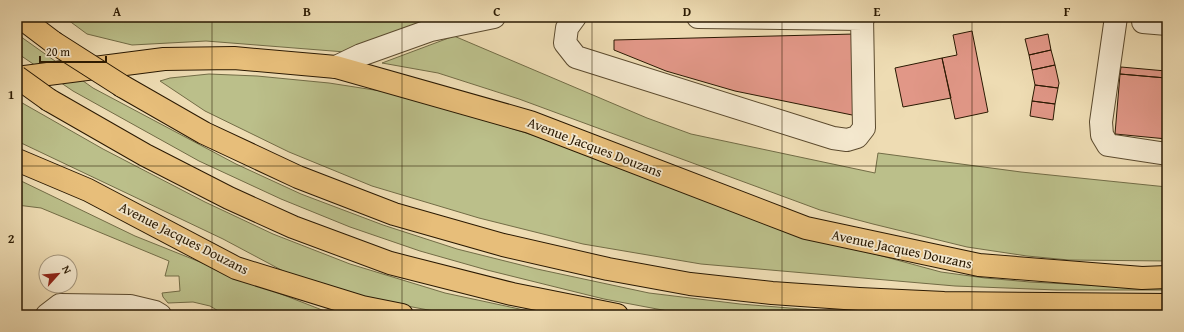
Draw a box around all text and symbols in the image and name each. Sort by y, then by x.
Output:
text: A [113,2,122,21]
text: B [303,2,311,21]
text: C [493,2,501,21]
text: D [683,2,691,21]
text: E [874,2,881,21]
text: F [1064,2,1071,21]
scale bar [40,38,106,64]
text: 20 m [46,43,70,60]
text: 1 [8,85,14,104]
street label: Avenue Jacques Douzans [525,112,665,182]
street label: Avenue Jacques Douzans [116,197,252,279]
street label: Avenue Jacques Douzans [830,224,974,274]
text: 2 [8,229,15,248]
north arrow [38,254,78,294]
text: N [58,263,76,277]

